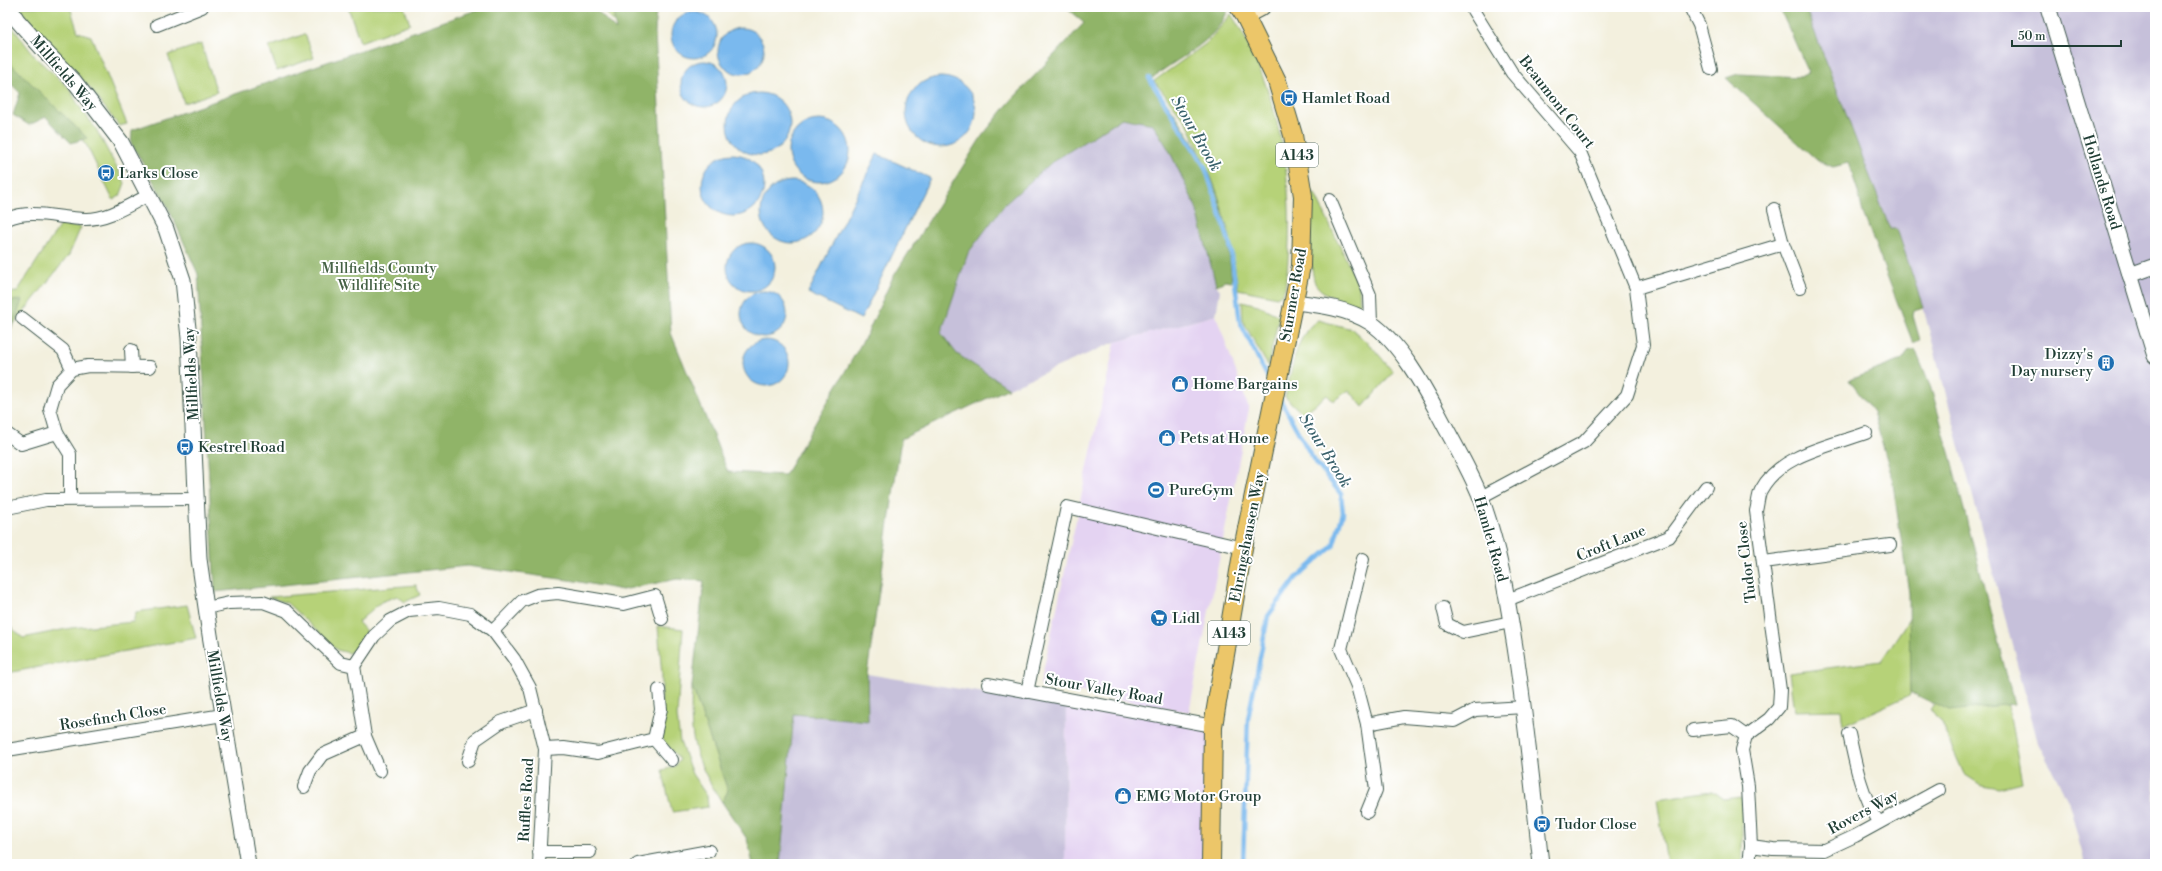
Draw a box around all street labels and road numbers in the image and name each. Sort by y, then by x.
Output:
street label: Millfields Way [26,32,102,116]
street label: Beaumont Court [1514,51,1599,153]
street label: Hollands Road [2078,132,2125,233]
road number: A143 [1276,143,1318,167]
street label: Sturmer Road [1276,247,1311,343]
street label: Millfields Way [180,326,203,421]
street label: Ehringshausen Way [1225,469,1270,604]
street label: Hamlet Road [1469,494,1512,584]
street label: Tudor Close [1732,520,1761,604]
street label: Croft Lane [1574,521,1649,566]
road number: A143 [1208,621,1250,645]
street label: Millfields Way [202,648,237,745]
street label: Stour Valley Road [1044,670,1165,709]
street label: Rosefinch Close [58,700,168,735]
street label: Ruffles Road [515,757,538,843]
street label: Rovers Way [1825,786,1902,839]

